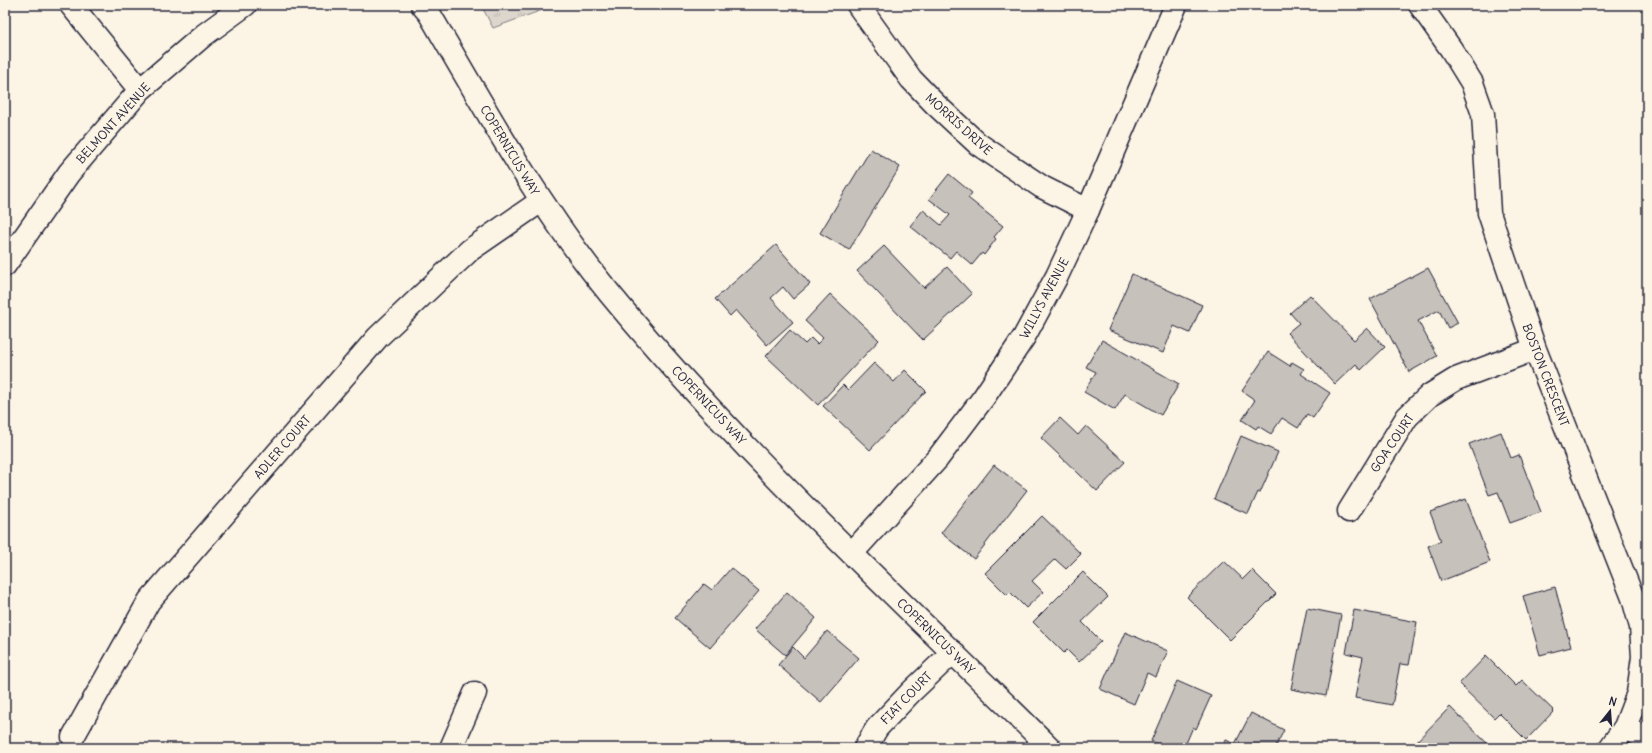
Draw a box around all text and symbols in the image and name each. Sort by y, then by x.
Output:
street label: BELMONT AVENUE [73,80,153,166]
street label: MORRIS DRIVE [922,90,996,158]
street label: COPERNICUS WAY [477,102,543,198]
street label: WILLYS AVENUE [1016,255,1072,341]
street label: BOSTON CRESCENT [1520,322,1572,428]
street label: COPERNICUS WAY [669,362,750,448]
street label: GOA COURT [1367,411,1417,475]
street label: ADLER COURT [250,412,314,482]
street label: COPERNICUS WAY [894,595,978,677]
street label: FIAT COURT [877,669,935,727]
north arrow [1590,691,1630,731]
text: N [1607,694,1619,709]

